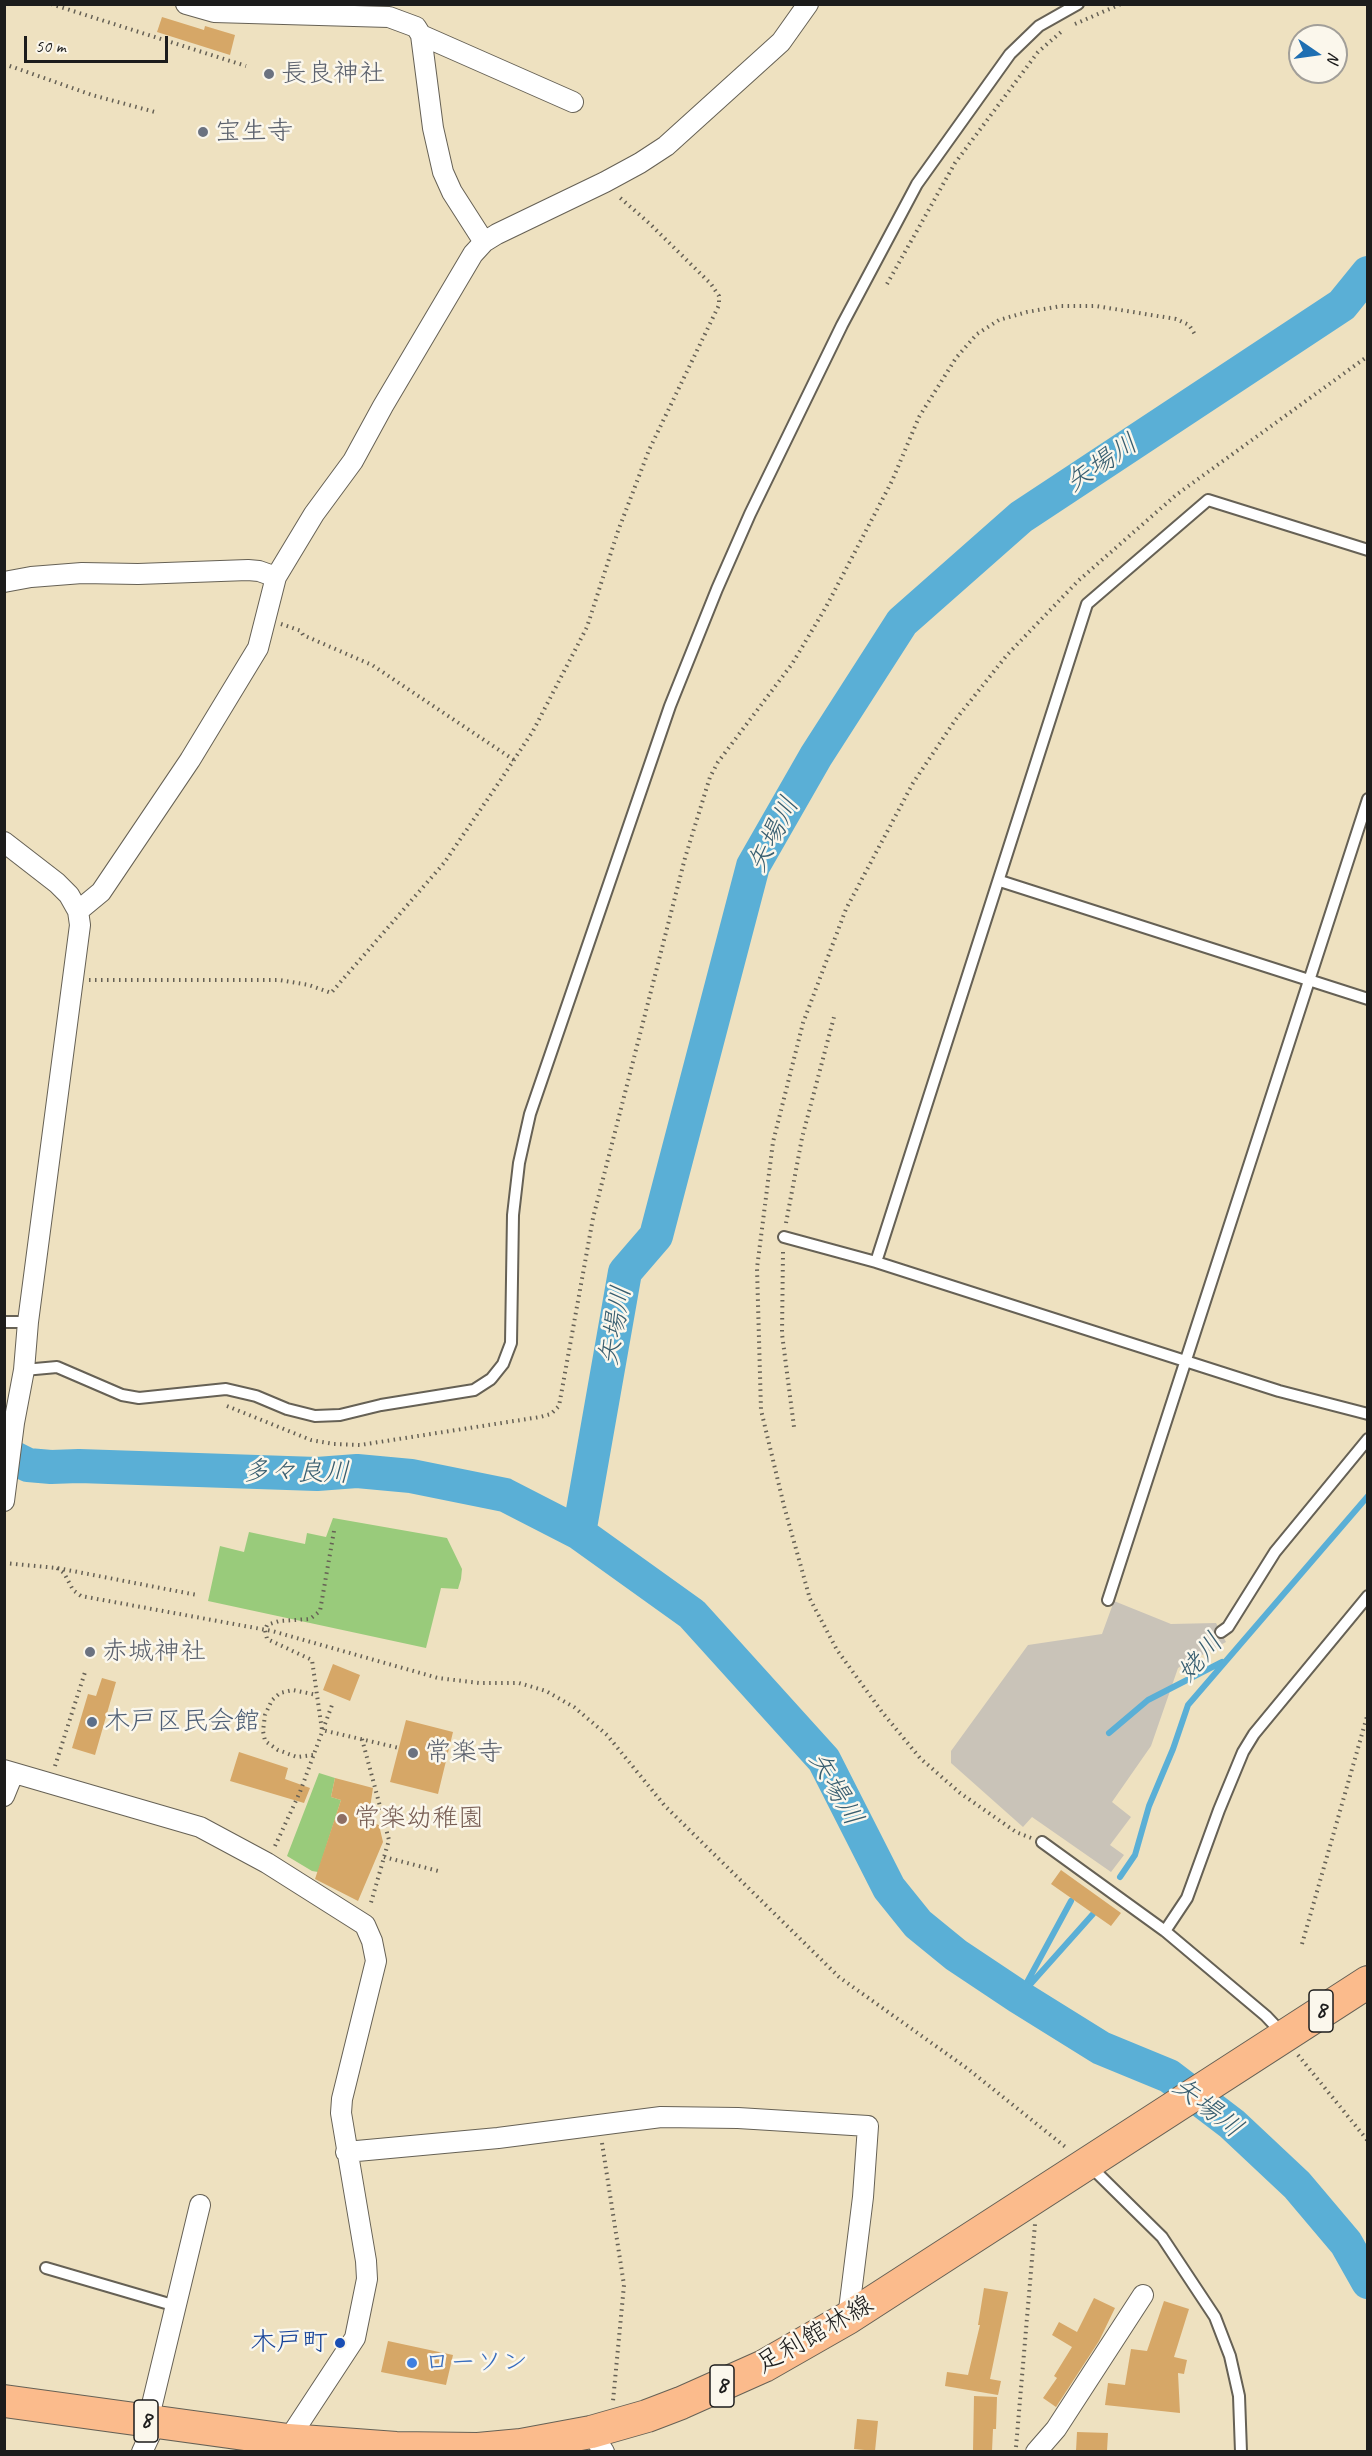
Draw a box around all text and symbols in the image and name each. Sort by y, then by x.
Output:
scale bar [27,24,171,62]
north arrow [1288,24,1348,84]
text: 50 m [35,35,66,57]
text: N [1323,51,1344,65]
place label: 長良神社 [281,58,385,90]
marker: 長良神社 [262,67,276,81]
place label: 宝生寺 [215,116,293,148]
marker: 宝生寺 [196,125,210,139]
water label: 矢場川 [1059,428,1145,500]
water label: 矢場川 [741,792,807,878]
water label: 矢場川 [593,1283,639,1369]
water label: 多々良川 [242,1456,350,1490]
water label: 姥川 [1171,1627,1231,1689]
place label: 赤城神社 [102,1636,206,1668]
marker: 赤城神社 [83,1645,97,1659]
place label: 木戸区民会館 [104,1706,260,1738]
marker: 木戸区民会館 [85,1715,99,1729]
place label: 常楽寺 [425,1737,503,1769]
marker: 常楽寺 [406,1746,420,1760]
water label: 矢場川 [801,1746,869,1832]
place label: 常楽幼稚園 [354,1803,484,1835]
marker: 常楽幼稚園 [335,1812,349,1826]
road number: 8 [1309,1990,1333,2032]
water label: 矢場川 [1165,2070,1249,2146]
street label: 足利館林線 [751,2289,879,2381]
place label: 木戸町 [250,2327,328,2359]
marker: 木戸町 [333,2336,347,2350]
place label: ローソン [424,2347,528,2379]
marker: ローソン [405,2356,419,2370]
road number: 8 [710,2365,734,2407]
road number: 8 [134,2400,158,2442]

